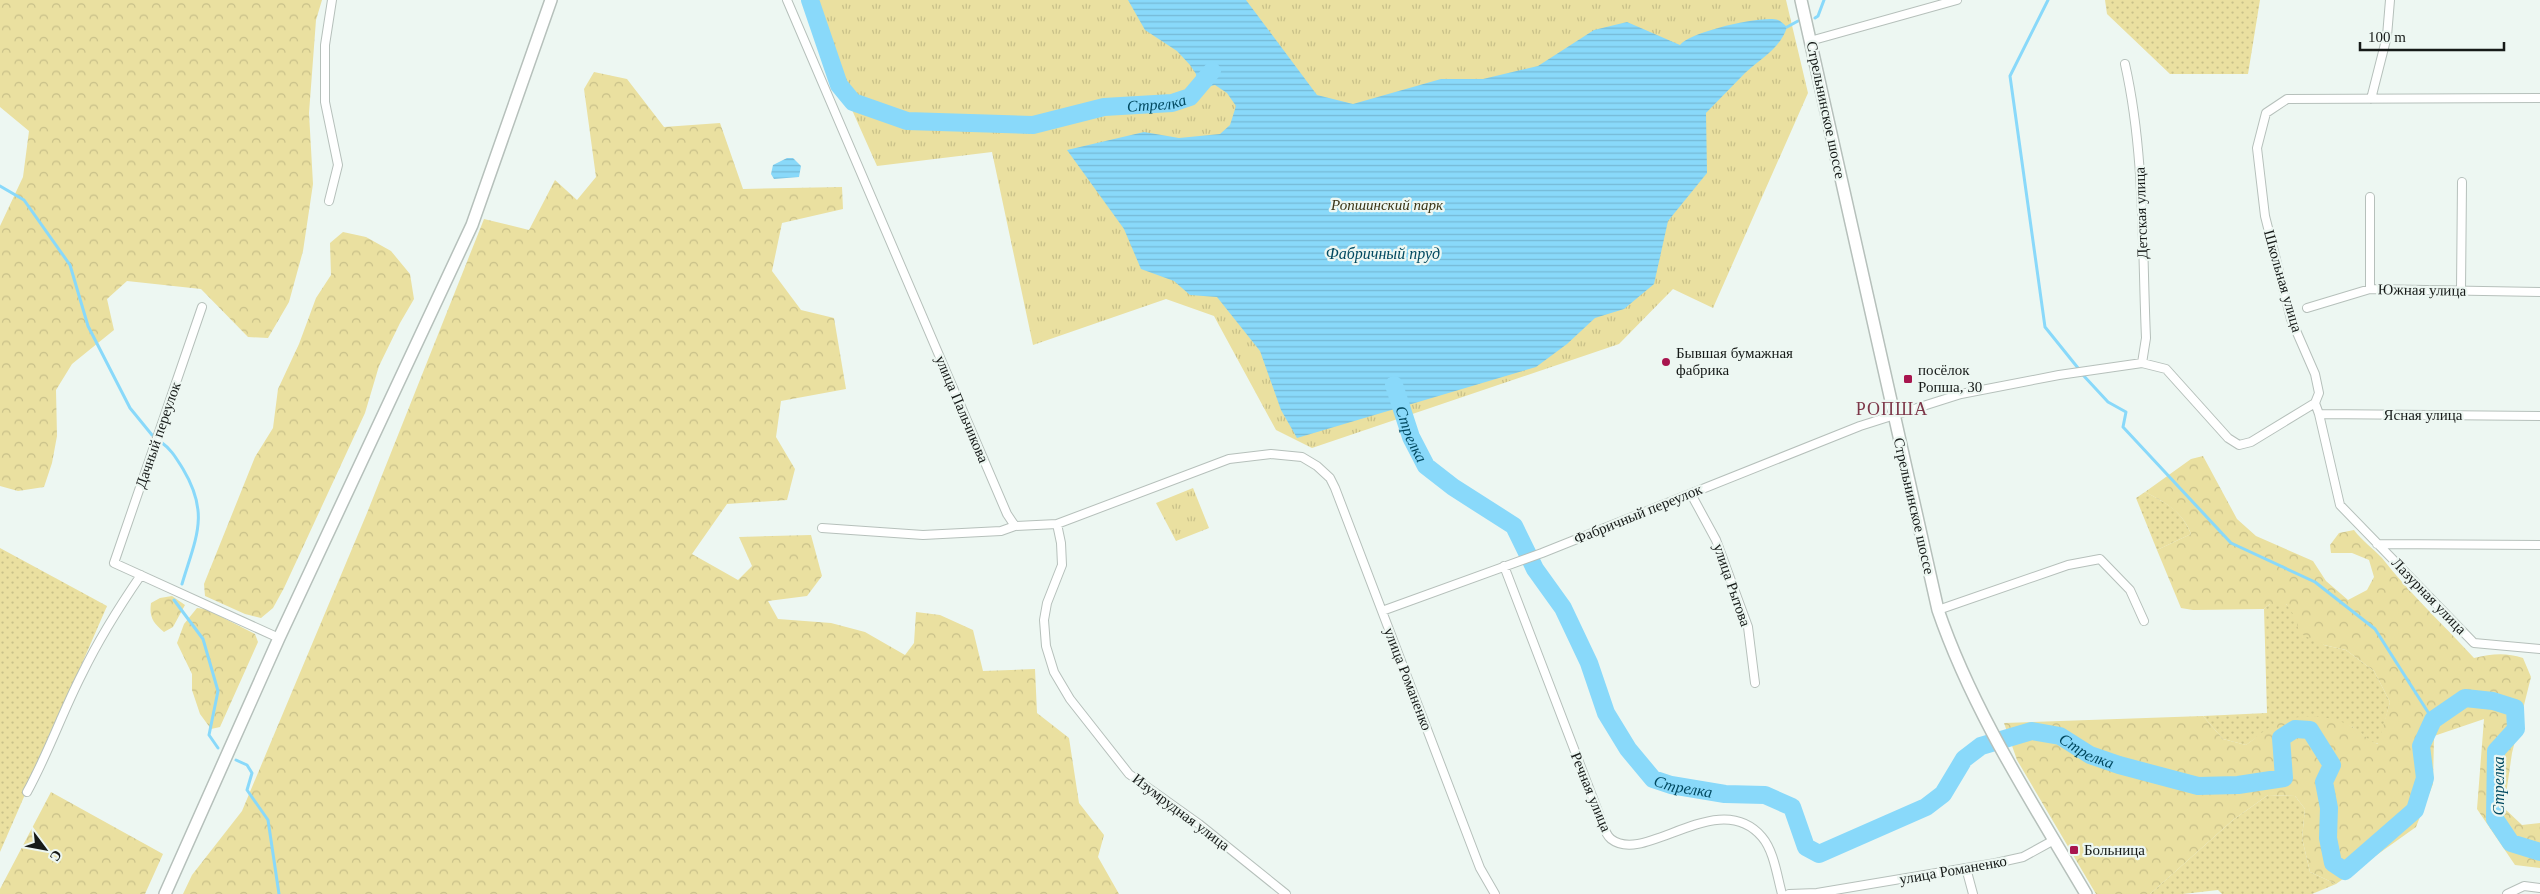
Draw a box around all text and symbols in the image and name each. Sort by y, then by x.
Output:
scale bar [2360,20,2504,52]
text: 100 m [2368,29,2406,45]
street label: Стрельнинское шоссе [1804,40,1848,180]
water label: Стрелка [1126,90,1188,114]
street label: Детская улица [2131,166,2151,259]
park label: Ропшинский парк [1330,197,1444,213]
street label: Школьная улица [2261,228,2305,334]
water label: Фабричный пруд [1326,245,1440,263]
street label: Южная улица [2378,281,2467,299]
place label: Бывшая бумажная фабрика [1676,345,1793,378]
street label: улица Пальчикова [932,353,992,465]
marker: Бывшая бумажная фабрика [1660,356,1672,368]
place label: посёлок Ропша, 30 [1918,362,1982,395]
marker: посёлок Ропша, 30 [1902,373,1914,385]
street label: Дачный переулок [132,379,184,490]
district label: РОПША [1856,399,1928,419]
water label: Стрелка [1393,404,1431,465]
street label: Ясная улица [2383,407,2463,423]
street label: Стрельнинское шоссе [1890,436,1938,576]
street label: Фабричный переулок [1572,481,1705,547]
street label: улица Рытова [1710,541,1754,629]
street label: Лазурная улица [2389,555,2470,638]
street label: улица Романенко [1381,625,1435,733]
water label: Стрелка [2056,729,2116,771]
street label: Речная улица [1568,750,1614,834]
water label: Стрелка [2490,756,2508,816]
street label: Изумрудная улица [1129,770,1233,854]
water label: Стрелка [1652,771,1714,800]
north arrow [20,824,70,874]
place label: Больница [2084,842,2145,858]
marker: Больница [2068,844,2080,856]
text: С [47,847,65,864]
street label: улица Романенко [1898,853,2008,887]

